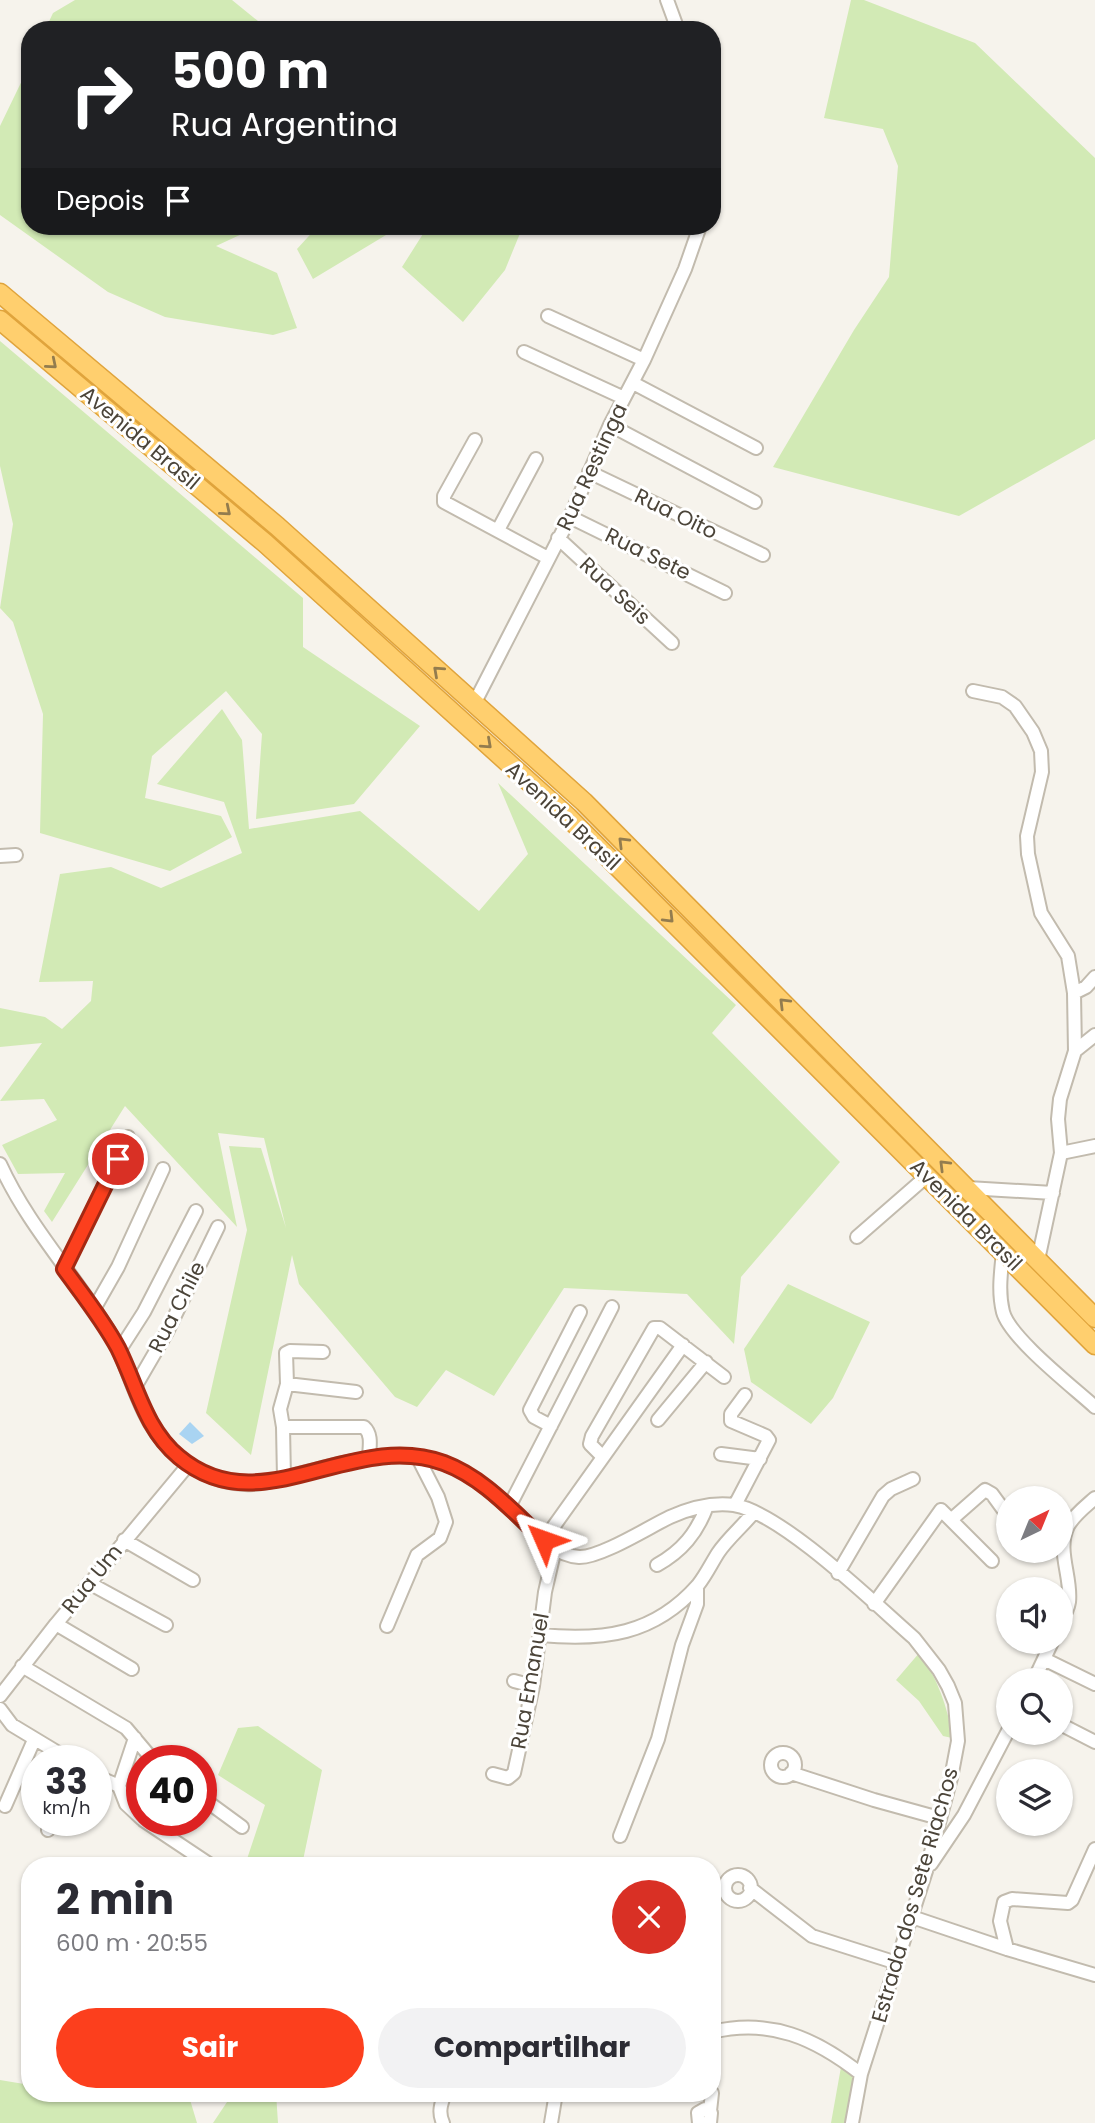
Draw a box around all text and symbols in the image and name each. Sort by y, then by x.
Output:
text: 500 m [171,37,329,105]
icon: right [56,49,147,140]
text: Rua Argentina [171,102,398,147]
icon: arrive [159,182,197,220]
text: Depois [56,183,145,219]
one-way arrow [44,356,57,368]
street label: Avenida Brasil [74,379,206,496]
street label: Rua Restinga [549,398,634,535]
street label: Rua Oito [630,481,722,546]
one-way arrow [218,503,231,515]
street label: Rua Sete [601,520,696,587]
street label: Rua Seis [573,550,657,631]
one-way arrow [433,667,446,679]
one-way arrow [479,736,492,748]
street label: Avenida Brasil [499,755,627,877]
one-way arrow [619,837,632,850]
one-way arrow [661,910,674,923]
one-way arrow [779,998,792,1011]
pin [88,1129,148,1189]
icon: arrive [99,1140,137,1178]
street label: Avenida Brasil [904,1152,1029,1277]
one-way arrow [939,1160,952,1173]
street label: Rua Chile [141,1256,212,1357]
north arrow [996,1486,1073,1563]
map controls [996,1486,1073,1836]
position arrow [507,1503,581,1577]
street label: Rua Um [55,1538,129,1620]
button: sound [996,1577,1073,1654]
street label: Rua Emanuel [503,1611,556,1751]
button: search [996,1668,1073,1745]
speed limit sign: 40 [126,1745,217,1836]
text: 33 [45,1757,88,1806]
button: layers [996,1759,1073,1836]
street label: Estrada dos Sete Riachos [864,1764,965,2026]
text: km/h [43,1795,90,1820]
text: 2 min [56,1870,174,1929]
button: close [612,1880,686,1954]
text: 600 m · 20:55 [56,1927,208,1959]
button: Sair [56,2008,364,2088]
button: Compartilhar [378,2008,686,2088]

